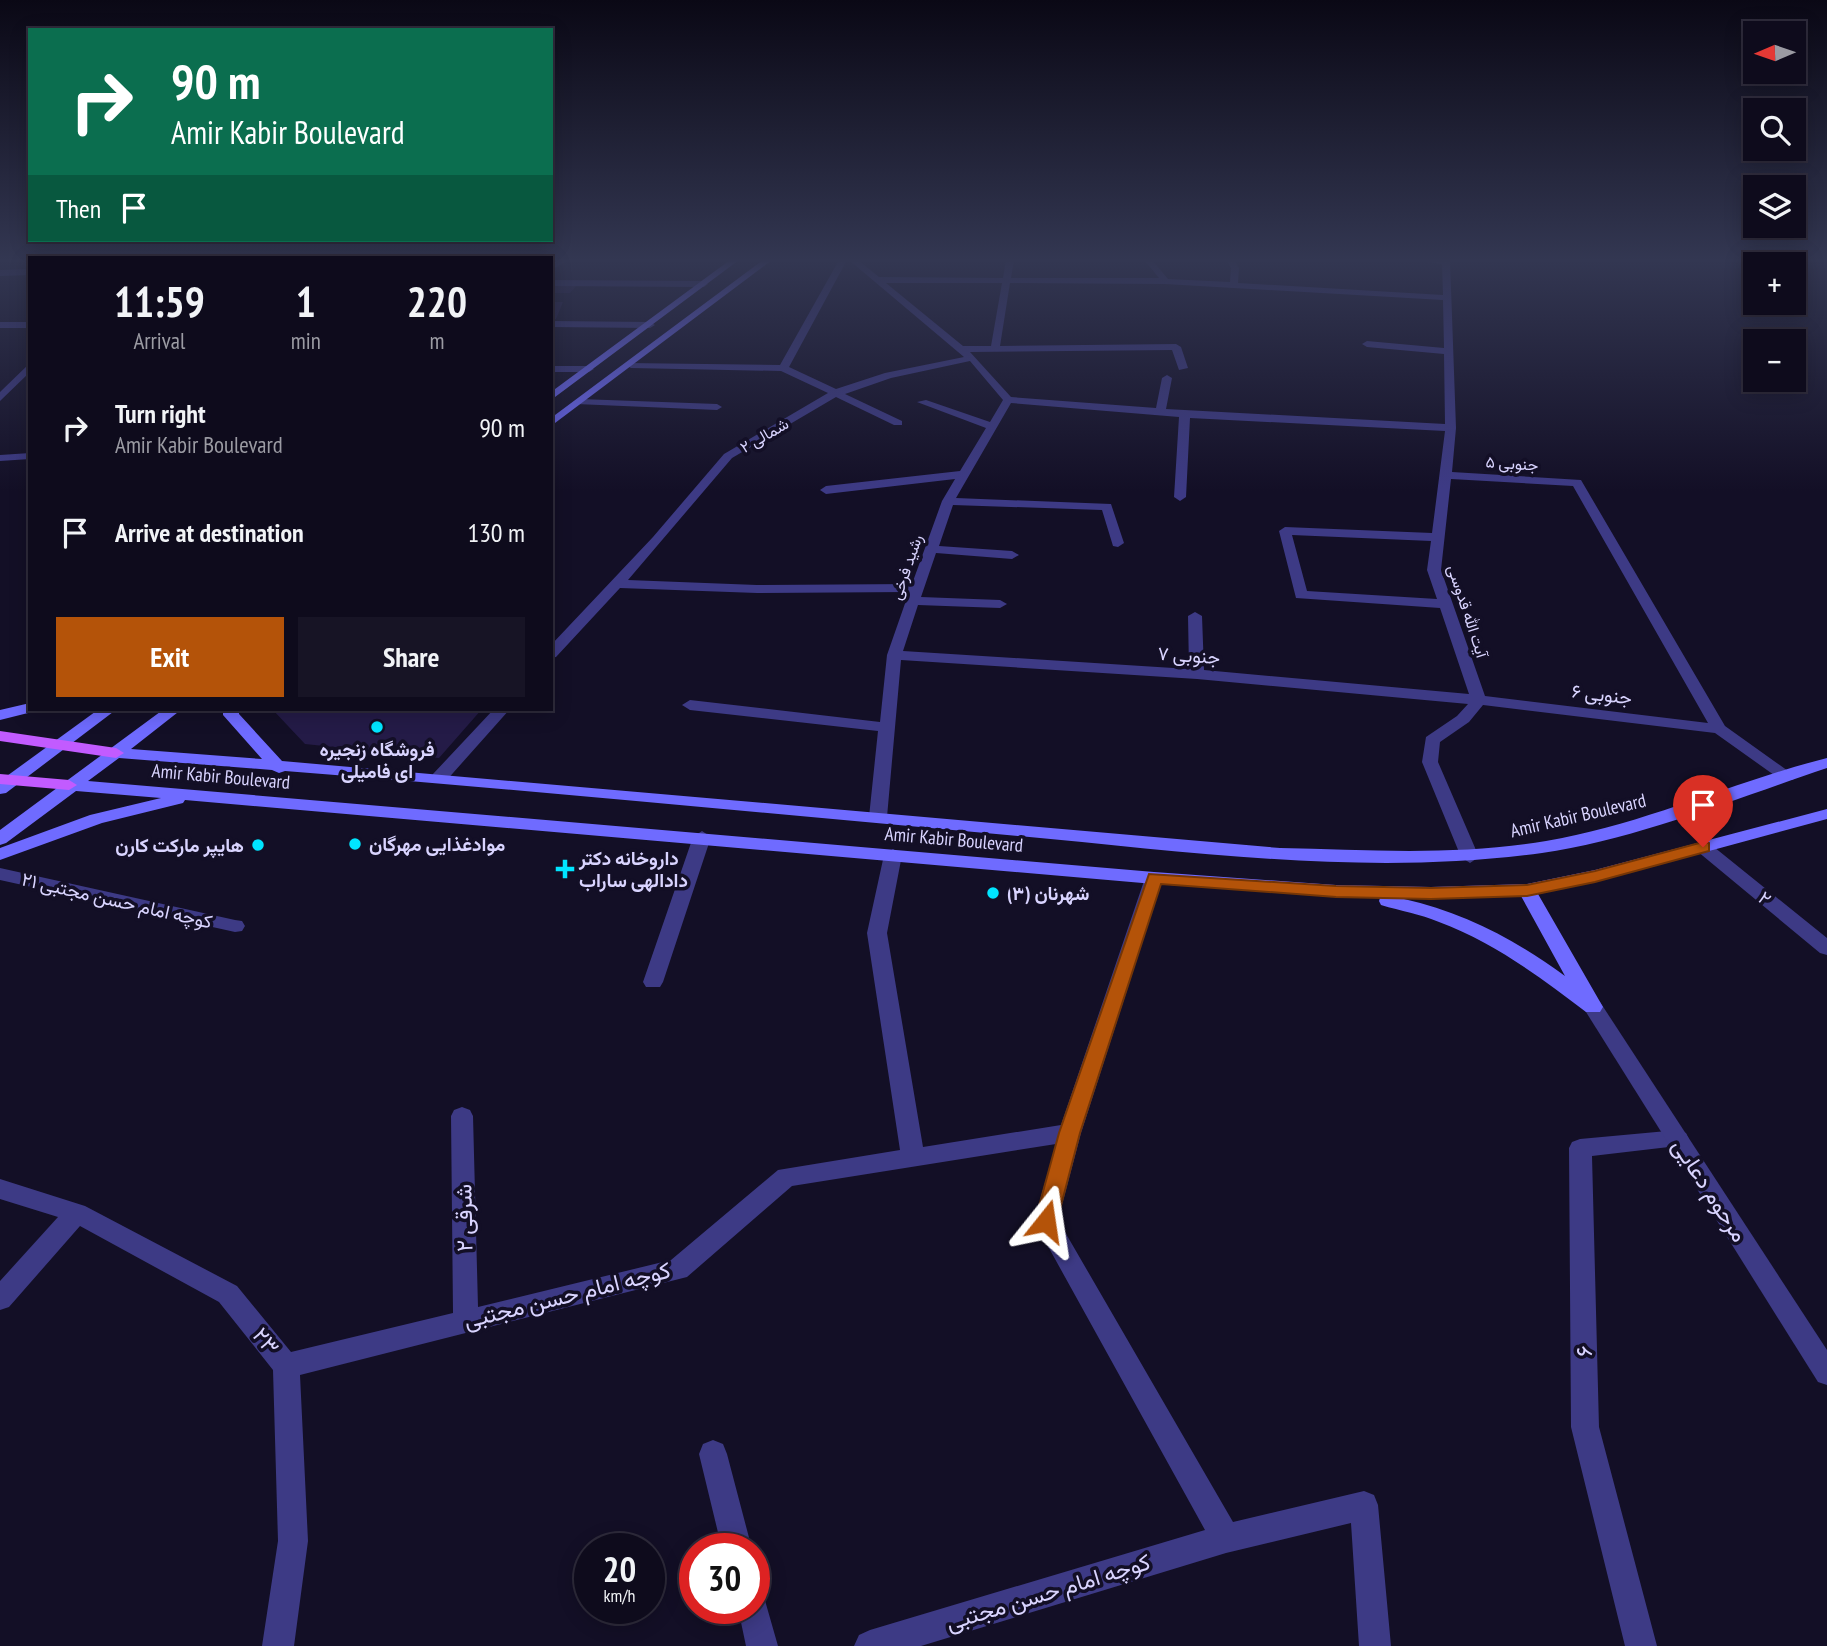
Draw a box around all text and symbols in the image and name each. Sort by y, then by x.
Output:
north arrow [1743,21,1806,84]
map controls [1743,21,1806,392]
text: 90 m [171,49,260,113]
icon: right [56,56,147,147]
button: search [1743,98,1806,161]
text: Amir Kabir Boulevard [171,111,405,153]
button: layers [1743,175,1806,238]
icon: arrive [115,189,153,227]
text: Then [56,192,101,225]
button: + [1743,252,1806,315]
text: 11:59 [114,274,205,329]
text: 1 [296,274,316,329]
text: 220 [407,274,467,329]
text: Arrival [133,326,185,355]
text: min [291,326,321,355]
text: m [429,326,444,355]
button: − [1743,329,1806,392]
text: Turn right [115,397,206,430]
icon: right [56,409,94,447]
text: 90 m [479,411,525,444]
street label: ۲ شمالی [736,413,792,458]
text: Amir Kabir Boulevard [115,430,283,459]
street label: ۵ جنوبی [1485,451,1539,476]
icon: arrive [56,514,94,552]
text: Arrive at destination [115,516,304,549]
text: 130 m [467,516,525,549]
street label: رشید فرخی [885,532,927,603]
street label: آیت الله قدوسی [1443,562,1493,661]
button: Exit [56,617,284,697]
button: Share [298,617,525,697]
street label: ۷ جنوبی [1157,641,1221,669]
street label: ۶ جنوبی [1570,678,1634,710]
marker: فروشگاه زنجیره ای فامیلی [369,719,385,735]
place label: فروشگاه زنجیره ای فامیلی [319,737,435,783]
street label: Amir Kabir Boulevard [151,758,291,794]
pin [1673,775,1733,847]
icon: arrive [1684,786,1722,824]
street label: Amir Kabir Boulevard [1508,788,1648,842]
street label: Amir Kabir Boulevard [884,821,1024,857]
place label: موادغذایی مهرگان [369,832,505,857]
place label: هایپر مارکت کارن [115,833,244,859]
marker: موادغذایی مهرگان [347,836,363,852]
marker: هایپر مارکت کارن [250,837,266,853]
place label: داروخانه دکتر دادالهی ساراب [578,846,688,893]
marker: داروخانه دکتر دادالهی ساراب [557,861,573,877]
street label: کوچه امام حسن مجتبی ۲۱ [19,866,215,936]
place label: شهرنان (۳) [1007,881,1089,906]
marker: شهرنان (۳) [985,885,1001,901]
street label: ۲ [1754,886,1776,910]
street label: مرحوم دعایی [1665,1132,1755,1248]
street label: ۲ شرقی [448,1184,480,1252]
position arrow [1009,1184,1083,1258]
street label: کوچه امام حسن مجتبی [460,1255,674,1336]
street label: ۲۳ [247,1321,286,1360]
street label: ۶ [1569,1345,1598,1357]
speed limit sign: 30 [679,1533,770,1624]
text: 20 [603,1546,636,1592]
street label: کوچه امام حسن مجتبی [942,1547,1154,1638]
text: km/h [604,1584,635,1607]

